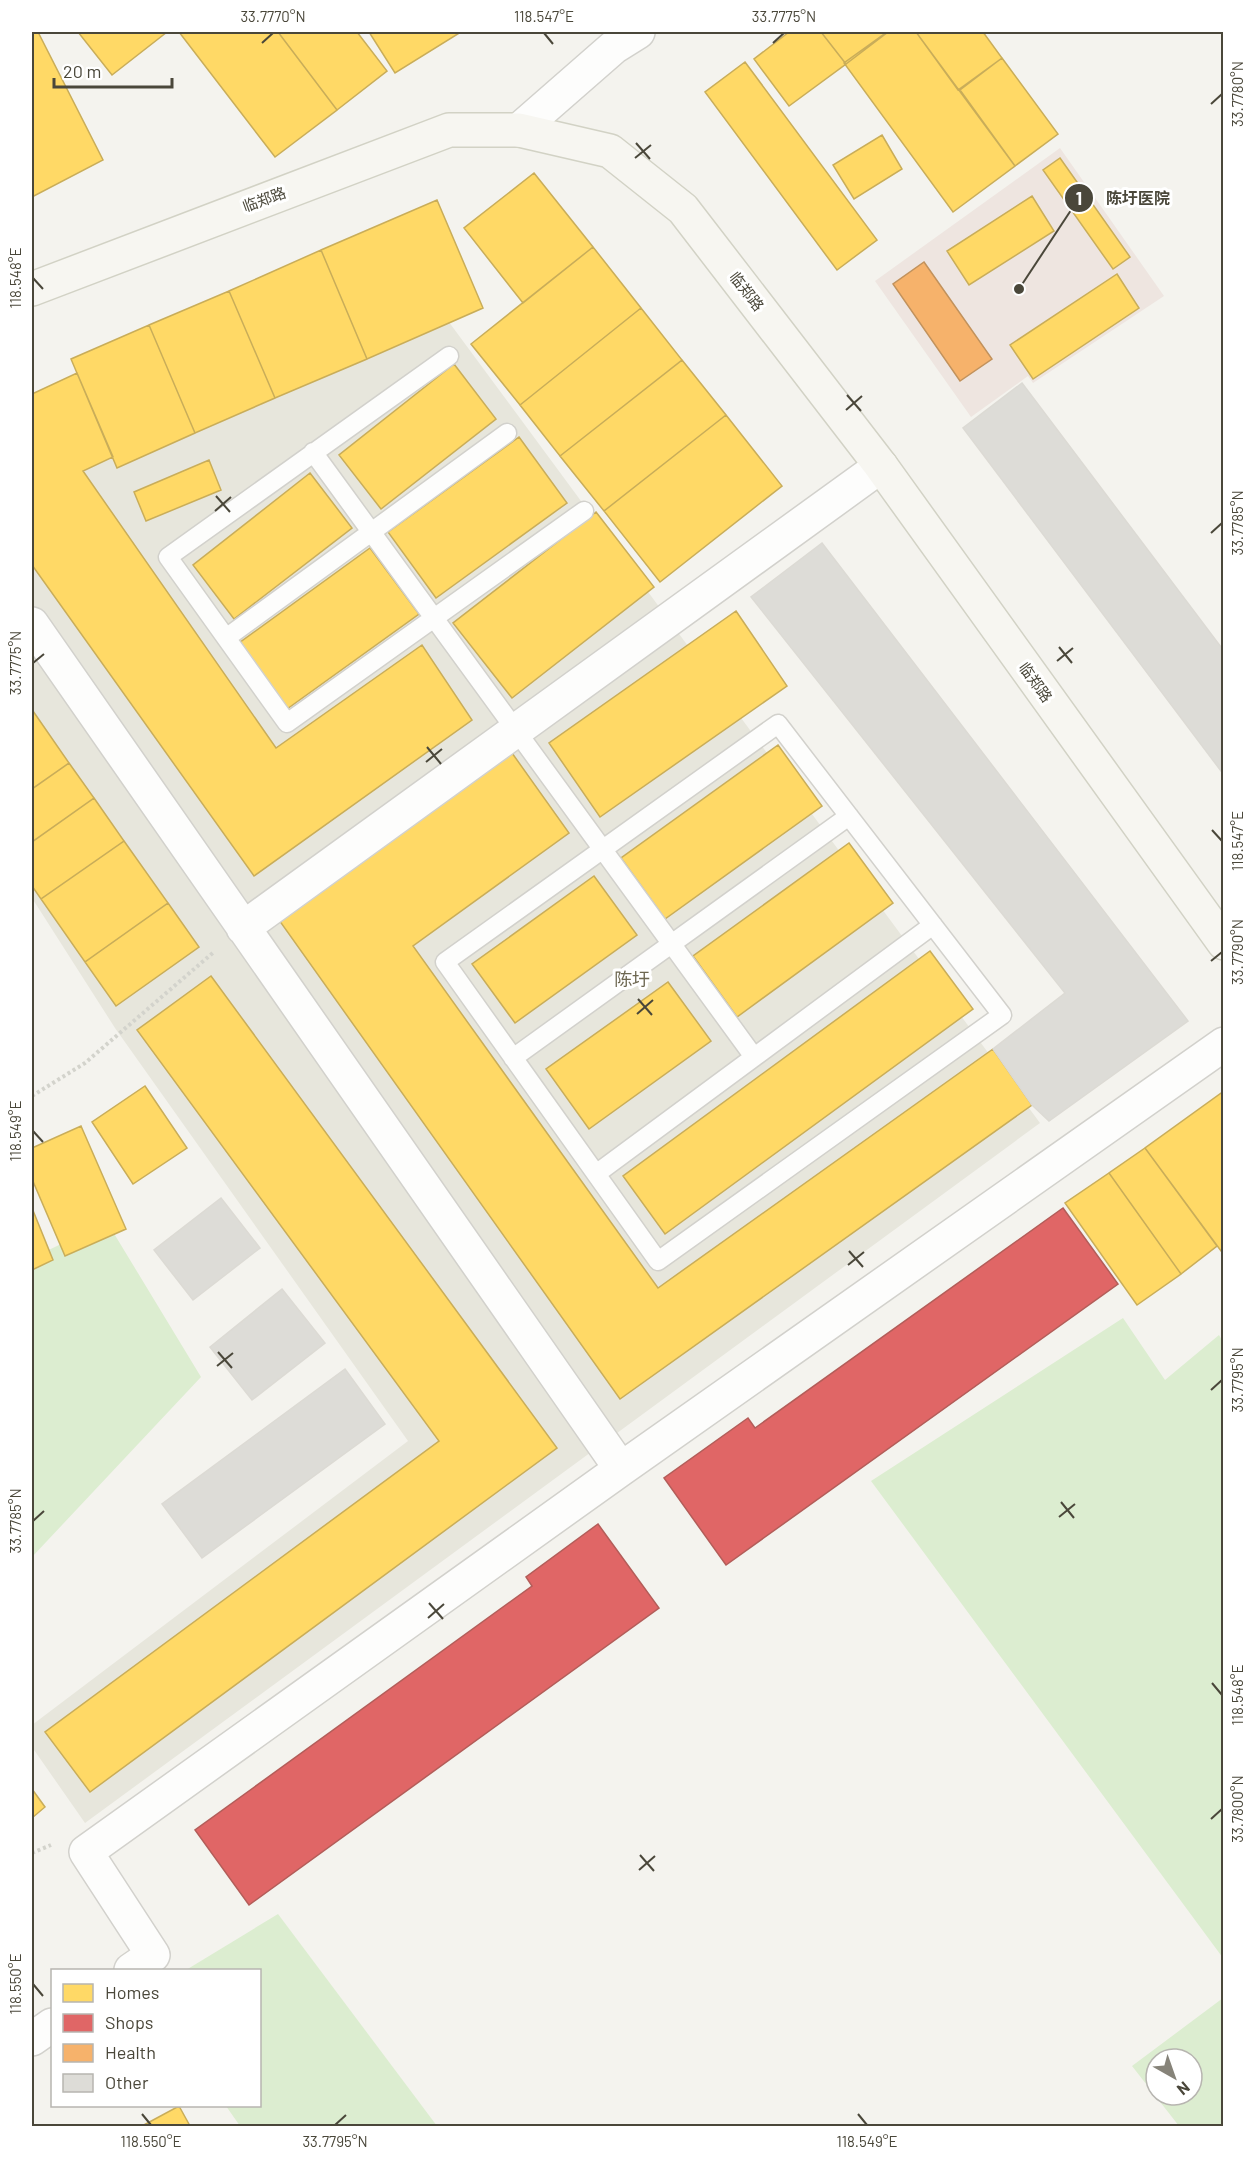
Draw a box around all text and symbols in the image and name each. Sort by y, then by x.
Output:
text: 33.7770°N [240,7,306,25]
text: 118.547°E [514,7,574,25]
text: 33.7775°N [752,7,816,25]
scale bar [54,51,172,89]
text: 20 m [63,60,101,82]
text: 33.7780°N [1228,61,1246,127]
callout: 陈圩医院 [1064,181,1182,215]
street label: 临郑路 [240,183,288,215]
text: 1 [1076,187,1082,209]
text: 陈圩医院 [1106,188,1170,207]
text: 118.548°E [6,247,24,309]
street label: 临郑路 [726,268,768,314]
text: 33.7785°N [1228,490,1246,556]
text: 33.7775°N [6,631,24,695]
street label: 临郑路 [1015,659,1057,705]
text: 118.547°E [1228,811,1246,871]
text: 33.7790°N [1228,919,1246,985]
district label: 陈圩 [614,968,650,990]
text: 118.549°E [6,1100,24,1162]
text: 33.7795°N [1228,1347,1246,1413]
text: 33.7785°N [6,1488,24,1554]
text: 118.548°E [1228,1664,1246,1726]
text: 33.7800°N [1228,1775,1246,1843]
text: 118.550°E [6,1953,24,2015]
legend [51,1969,261,2107]
text: Homes [105,1981,159,2003]
text: Shops [105,2011,154,2033]
text: Health [105,2041,156,2063]
north arrow [1144,2047,1204,2107]
text: Other [105,2071,149,2093]
text: N [1174,2078,1194,2100]
text: 118.550°E [120,2132,182,2150]
text: 33.7795°N [302,2132,368,2150]
text: 118.549°E [836,2132,898,2150]

